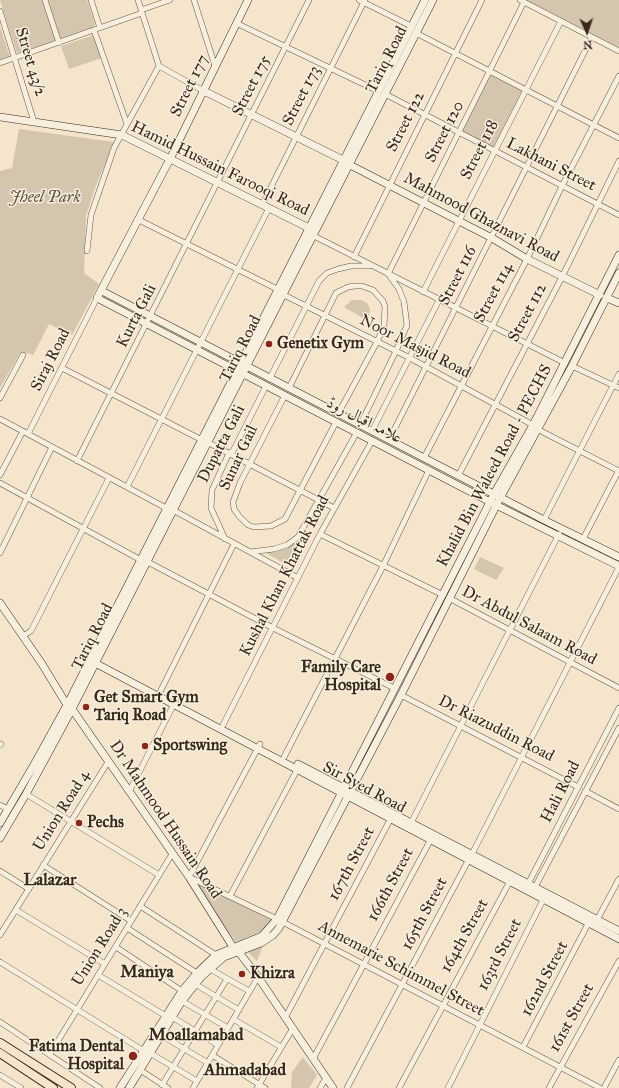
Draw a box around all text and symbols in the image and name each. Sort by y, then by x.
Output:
north arrow [567,12,607,52]
street label: Tariq Road [362,23,412,97]
street label: Street 43/2 [10,25,50,99]
text: N [583,38,593,51]
street label: Street 177 [167,52,213,120]
street label: Street 175 [229,52,275,120]
street label: Street 173 [279,63,325,129]
street label: Street 122 [383,89,429,155]
street label: Street 120 [421,98,469,166]
street label: Hamid Hussain Farooqi Road [128,117,312,221]
street label: Street 118 [457,117,503,183]
street label: Lakhani Street [503,134,599,196]
street label: Mahmood Ghaznavi Road [400,169,562,267]
park label: Jheel Park [9,188,81,208]
street label: Street 116 [435,243,481,309]
street label: Street 114 [470,260,518,326]
street label: Street 112 [505,280,551,346]
street label: Kurta Gali [113,281,161,351]
street label: Noor Masjid Road [356,311,474,383]
street label: Tariq Road [216,312,266,386]
street label: Siraj Road [27,325,75,395]
place label: Genetix Gym [277,334,364,354]
marker: Genetix Gym [264,339,274,349]
street label: Khalid Bin Waleed Road - PECHS [433,361,557,571]
street label: علامہ اقبال روڈ [323,394,405,448]
street label: Dupatta Gali [194,402,250,486]
street label: Sunar Gail [216,422,262,494]
street label: Kushal Khan Khattak Road [236,492,334,660]
street label: Dr Abdul Salaam Road [458,582,600,670]
street label: Tariq Road [68,600,118,674]
place label: Family Care Hospital [301,658,381,696]
marker: Family Care Hospital [384,671,396,683]
place label: Get Smart Gym Tariq Road [94,688,199,726]
street label: Dr Riazuddin Road [435,692,557,766]
marker: Get Smart Gym Tariq Road [81,702,91,712]
place label: Sportswing [153,736,227,756]
street label: Dr Mahmood Hussain Road [105,737,225,903]
marker: Sportswing [140,741,150,751]
street label: Sir Syed Road [319,758,409,818]
street label: Hali Road [537,758,585,826]
street label: Union Road 4 [29,767,95,855]
place label: Pechs [87,813,124,833]
marker: Pechs [74,818,84,828]
street label: 167th Street [325,824,379,904]
street label: 166th Street [364,845,418,925]
district label: Lalazar [24,871,76,891]
street label: 165th Street [398,874,452,954]
street label: 164th Street [437,896,493,976]
street label: Union Road 3 [68,904,132,990]
street label: 163rd Street [474,916,526,994]
street label: Annemarie Schimmel Street [315,917,487,1021]
street label: 162nd Street [517,938,573,1020]
district label: Maniya [120,963,174,983]
place label: Khizra [250,964,295,984]
marker: Khizra [237,969,247,979]
street label: 161st Street [545,980,599,1056]
district label: Moallamabad [148,1026,244,1046]
place label: Fatima Dental Hospital [29,1037,124,1075]
marker: Fatima Dental Hospital [127,1050,139,1062]
district label: Ahmadabad [204,1061,286,1081]

